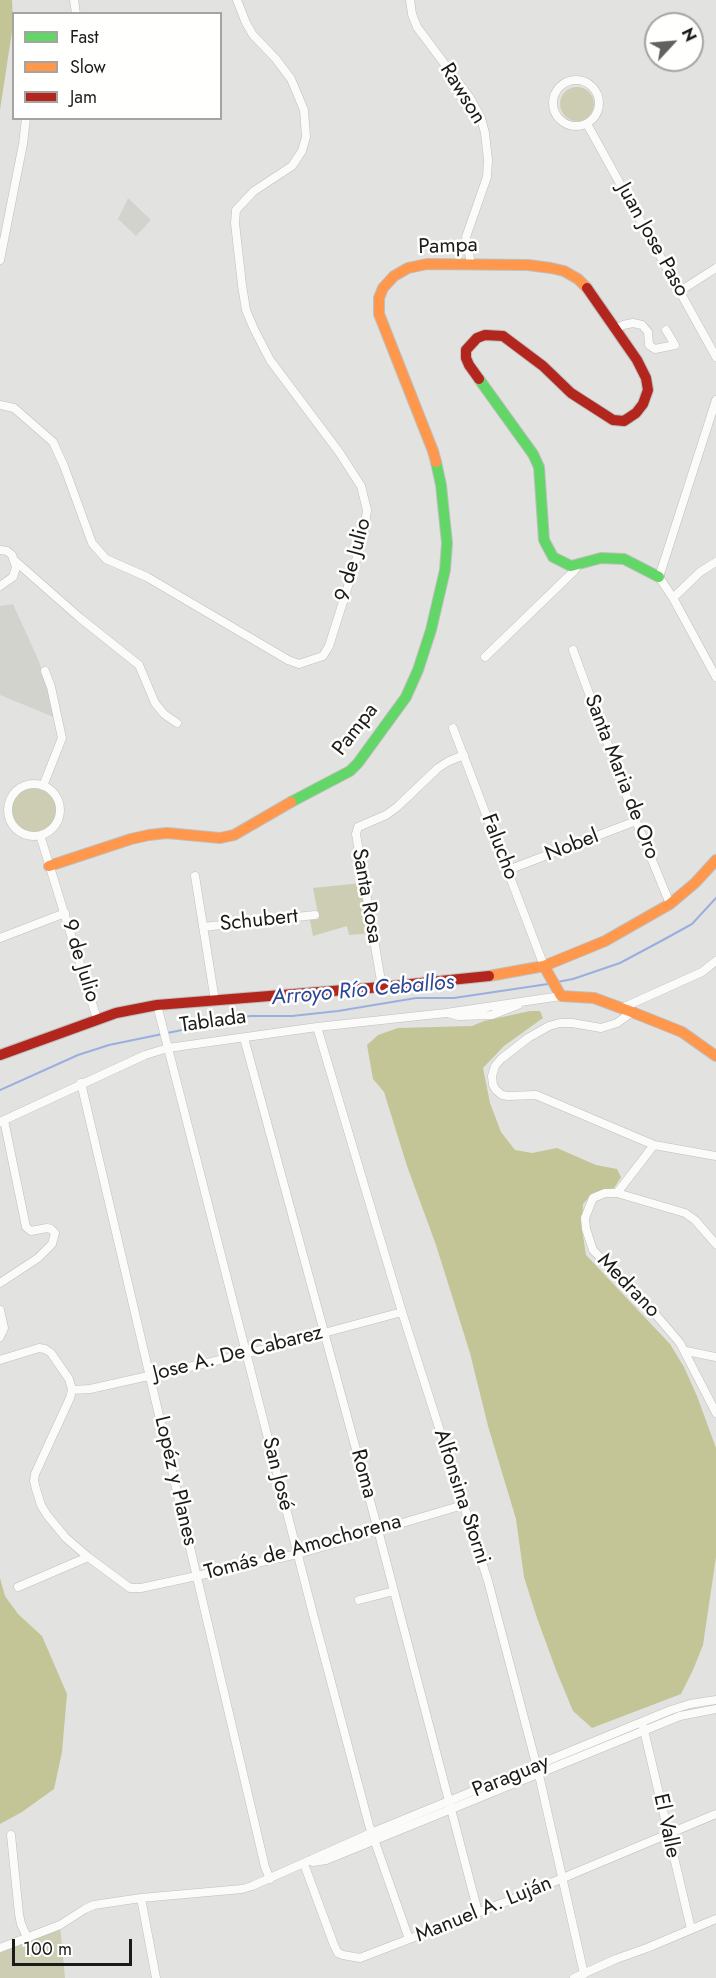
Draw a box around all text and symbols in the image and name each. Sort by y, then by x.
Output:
legend [12,12,222,120]
north arrow [644,12,704,72]
text: Fast [70,24,99,50]
text: N [676,24,702,46]
text: Slow [70,54,106,80]
street label: Rawson [434,59,490,129]
text: Jam [70,84,97,110]
street label: Juan Jose Paso [610,179,694,301]
street label: Pampa [418,233,478,261]
street label: 9 de Julio [331,516,377,604]
street label: Santa Maria de Oro [578,691,664,863]
street label: Pampa [328,699,384,761]
street label: Falucho [475,811,523,883]
street label: Nobel [542,824,602,868]
street label: Santa Rosa [345,847,387,945]
street label: Schubert [219,904,299,938]
street label: 9 de Julio [55,917,105,1005]
water label: Arroyo Río Ceballos [271,970,455,1012]
street label: Tablada [178,1005,248,1039]
street label: Medrano [591,1249,665,1323]
street label: Jose A. De Cabarez [150,1321,326,1387]
street label: Lopéz y Planes [148,1414,202,1548]
street label: Alfonsina Storni [427,1426,495,1568]
street label: San José [256,1435,298,1513]
street label: Roma [344,1447,382,1501]
street label: Tomás de Amochorena [202,1510,404,1586]
street label: Paraguay [469,1750,553,1804]
street label: El Valle [647,1792,685,1860]
street label: Manuel A. Luján [412,1871,556,1949]
scale bar [15,1927,135,1965]
text: 100 m [23,1936,72,1962]

